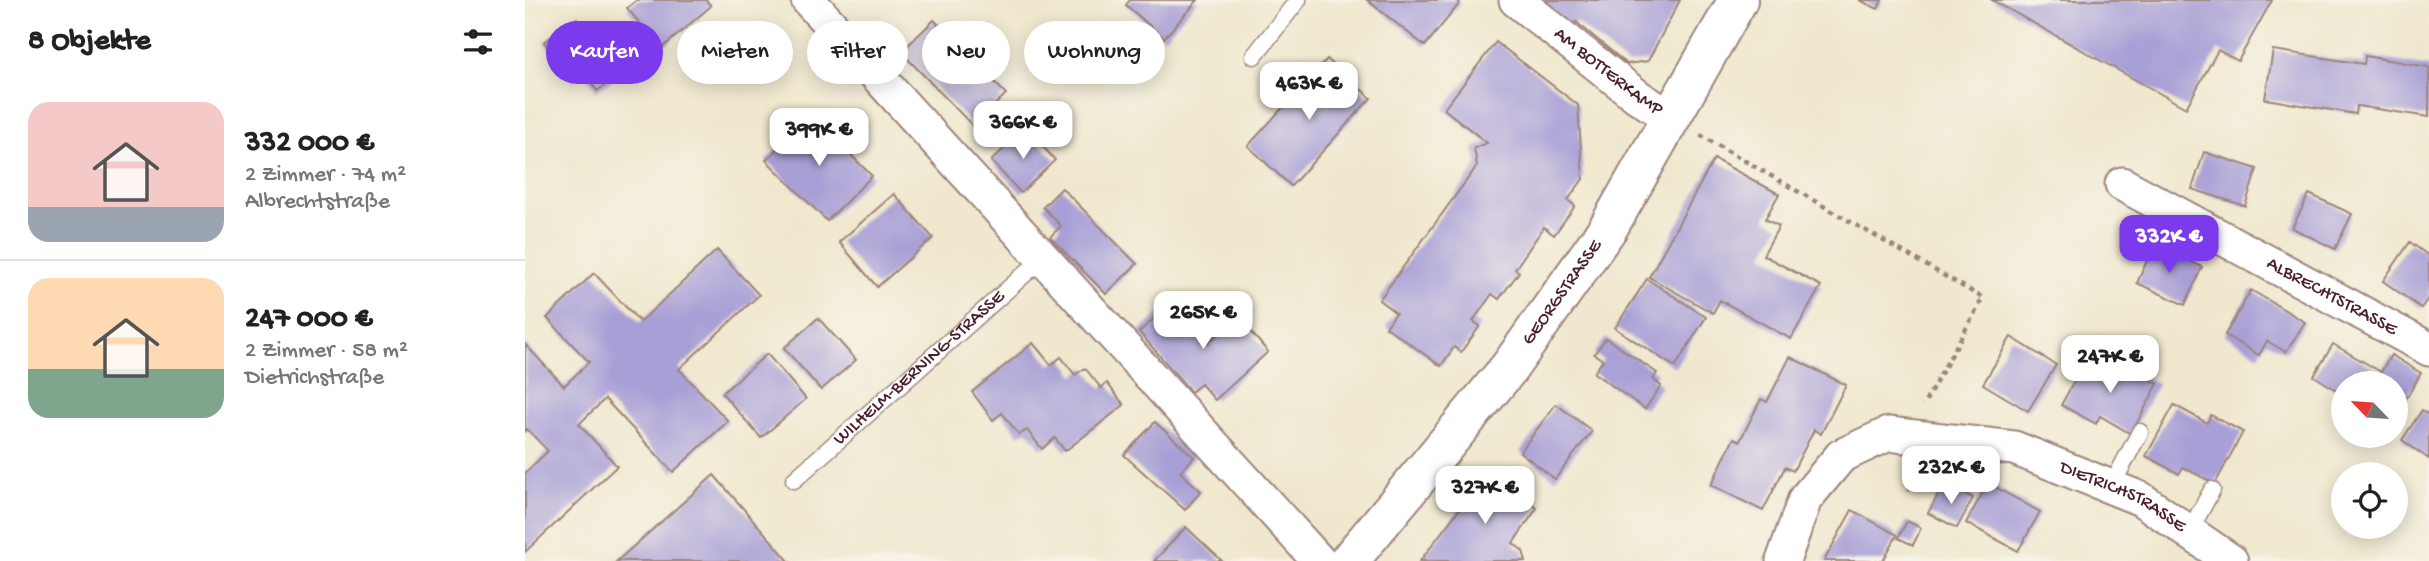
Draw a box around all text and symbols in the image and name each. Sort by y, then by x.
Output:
chip: Kaufen [546,21,663,84]
chip: Mieten [677,21,793,84]
chip: Filter [807,21,908,84]
chip: Neu [922,21,1010,84]
chip: Wohnung [1024,21,1165,84]
icon: filters [459,23,497,61]
street label: AM BOTTERKAMP [1549,23,1668,122]
text: 8 Objekte [28,25,151,60]
pin: 463K € [1252,62,1366,122]
text: 463K € [1276,71,1342,98]
pin: 366K € [966,102,1080,161]
pin: 399K € [762,108,876,168]
text: 366K € [989,110,1057,137]
text: 399K € [786,117,852,144]
text: 332 000 € [245,127,374,162]
icon: home [84,130,168,214]
text: 2 Zimmer · 74 m² [245,162,406,189]
text: Albrechtstraße [245,189,390,216]
pin: 332K € [2112,216,2226,275]
text: 332K € [2136,224,2202,251]
street label: GEORGSTRASSE [1517,234,1608,350]
street label: ALBRECHTSTRASSE [2262,252,2402,342]
street label: WILHELM-BERNING-STRASSE [829,285,1011,451]
pin: 265K € [1146,292,1260,351]
text: 265K € [1170,300,1236,327]
text: 247 000 € [245,303,373,338]
icon: home [84,306,168,390]
pin: 247K € [2053,336,2167,395]
text: 2 Zimmer · 58 m² [245,338,408,365]
text: 247K € [2077,344,2143,371]
text: Dietrichstraße [245,365,384,392]
north arrow [2331,371,2408,448]
map controls [2331,371,2408,539]
pin: 232K € [1894,447,2008,506]
text: 232K € [1918,455,1984,482]
street label: DIETRICHSTRASSE [2054,455,2191,539]
button: locate [2331,462,2408,539]
pin: 327K € [1428,466,1542,526]
text: 327K € [1452,475,1518,502]

